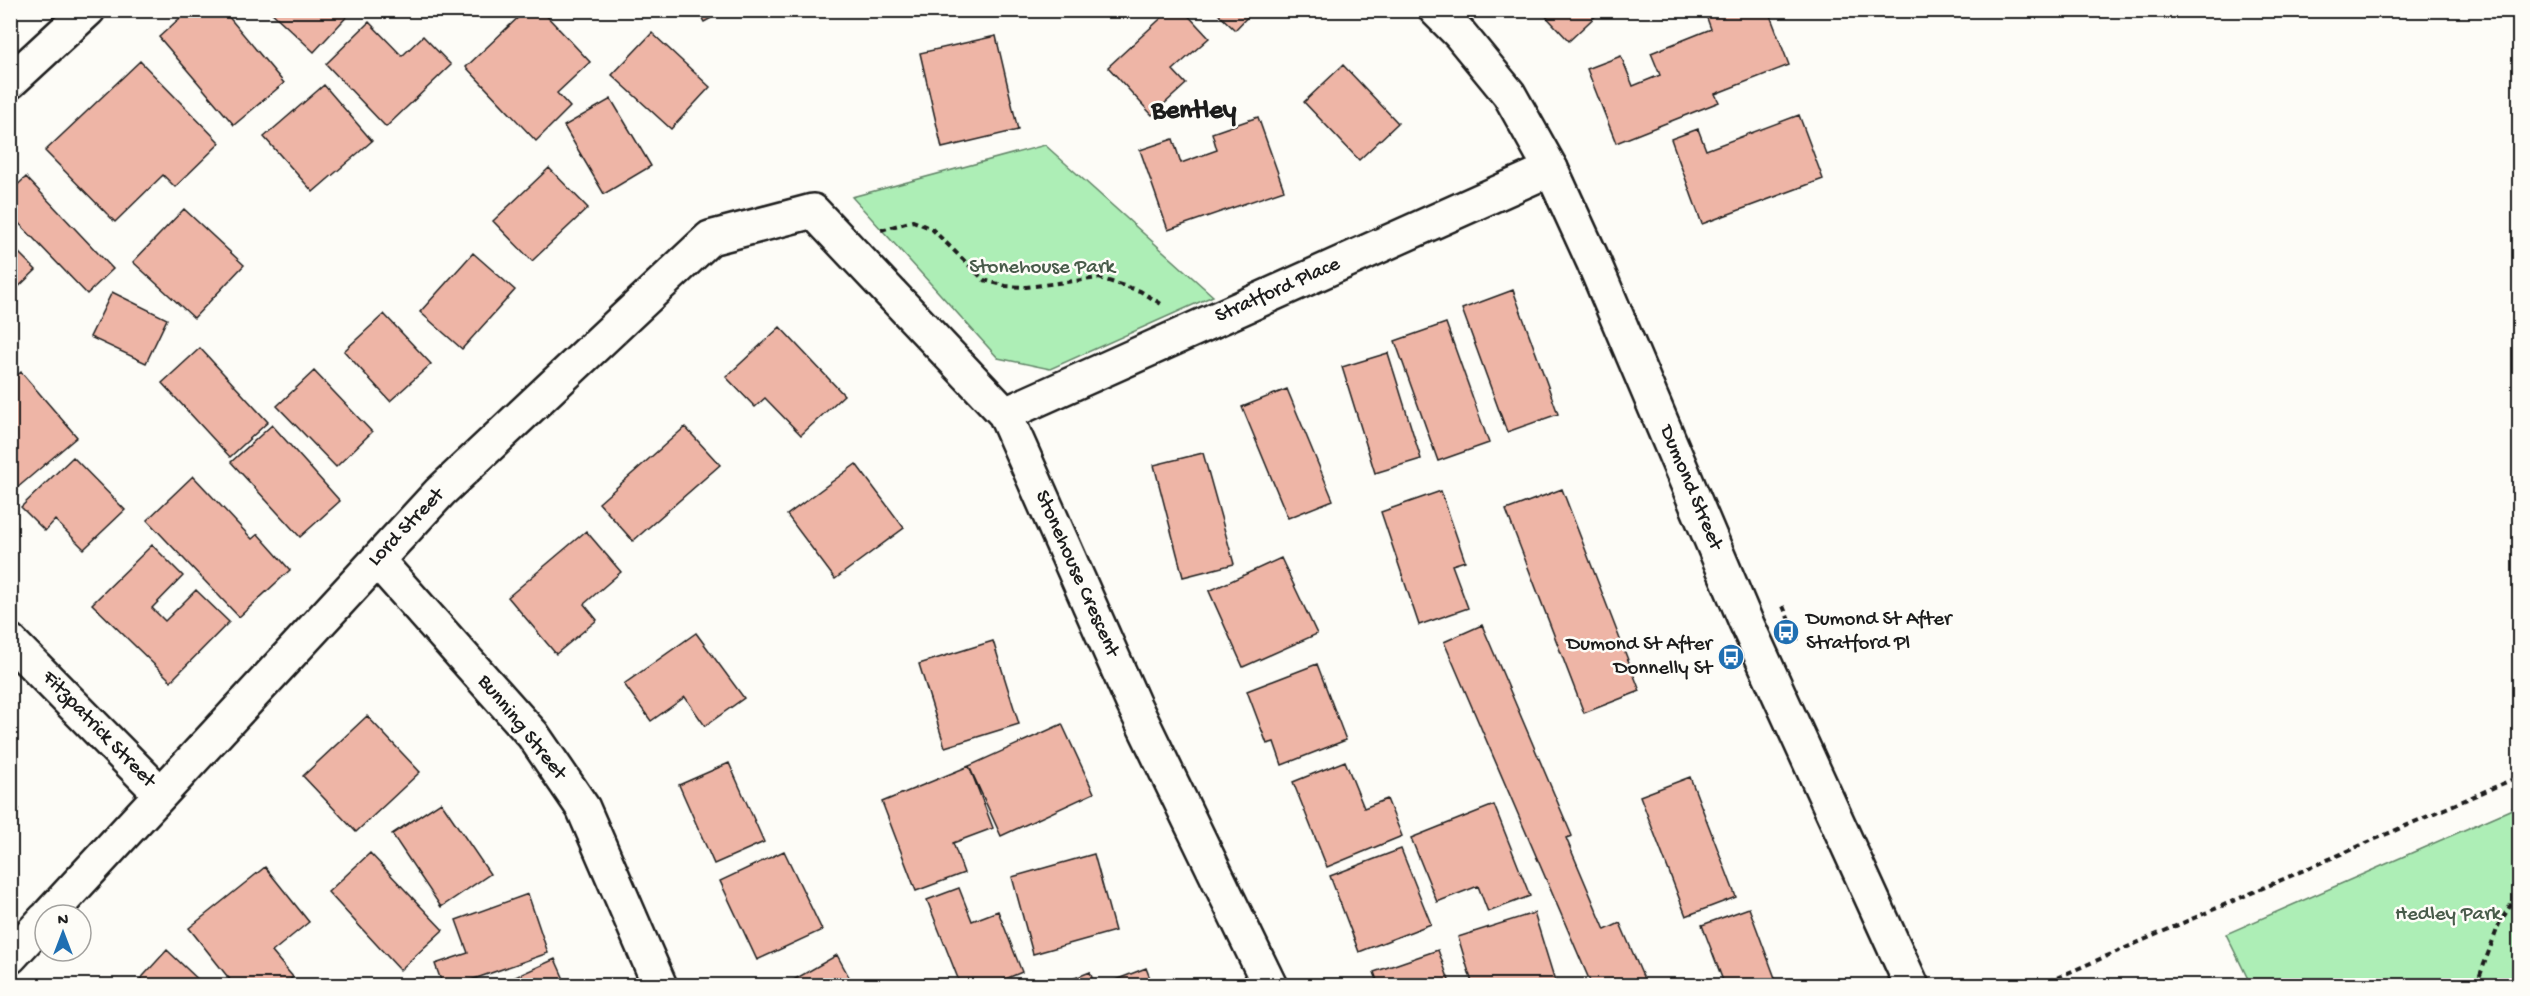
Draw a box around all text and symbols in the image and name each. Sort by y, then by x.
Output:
district label: Bentley [1151,96,1237,128]
street label: Stratford Place [1212,252,1345,330]
park label: Stonehouse Park [969,256,1117,281]
street label: Dumond Street [1652,420,1728,556]
street label: Lord Street [364,482,452,572]
street label: Stonehouse Crescent [1028,487,1125,663]
place label: Dumond St After Stratford Pl [1804,608,1953,657]
bus stop icon: Dumond St After Stratford Pl [1771,617,1801,647]
place label: Dumond St After Donnelly St [1564,633,1714,682]
bus stop icon: Dumond St After Donnelly St [1716,642,1746,672]
street label: Fitzpatrick Street [35,666,162,796]
street label: Bunning Street [470,670,573,787]
north arrow [33,903,93,963]
park label: Hedley Park [2395,903,2504,928]
text: N [58,912,69,931]

